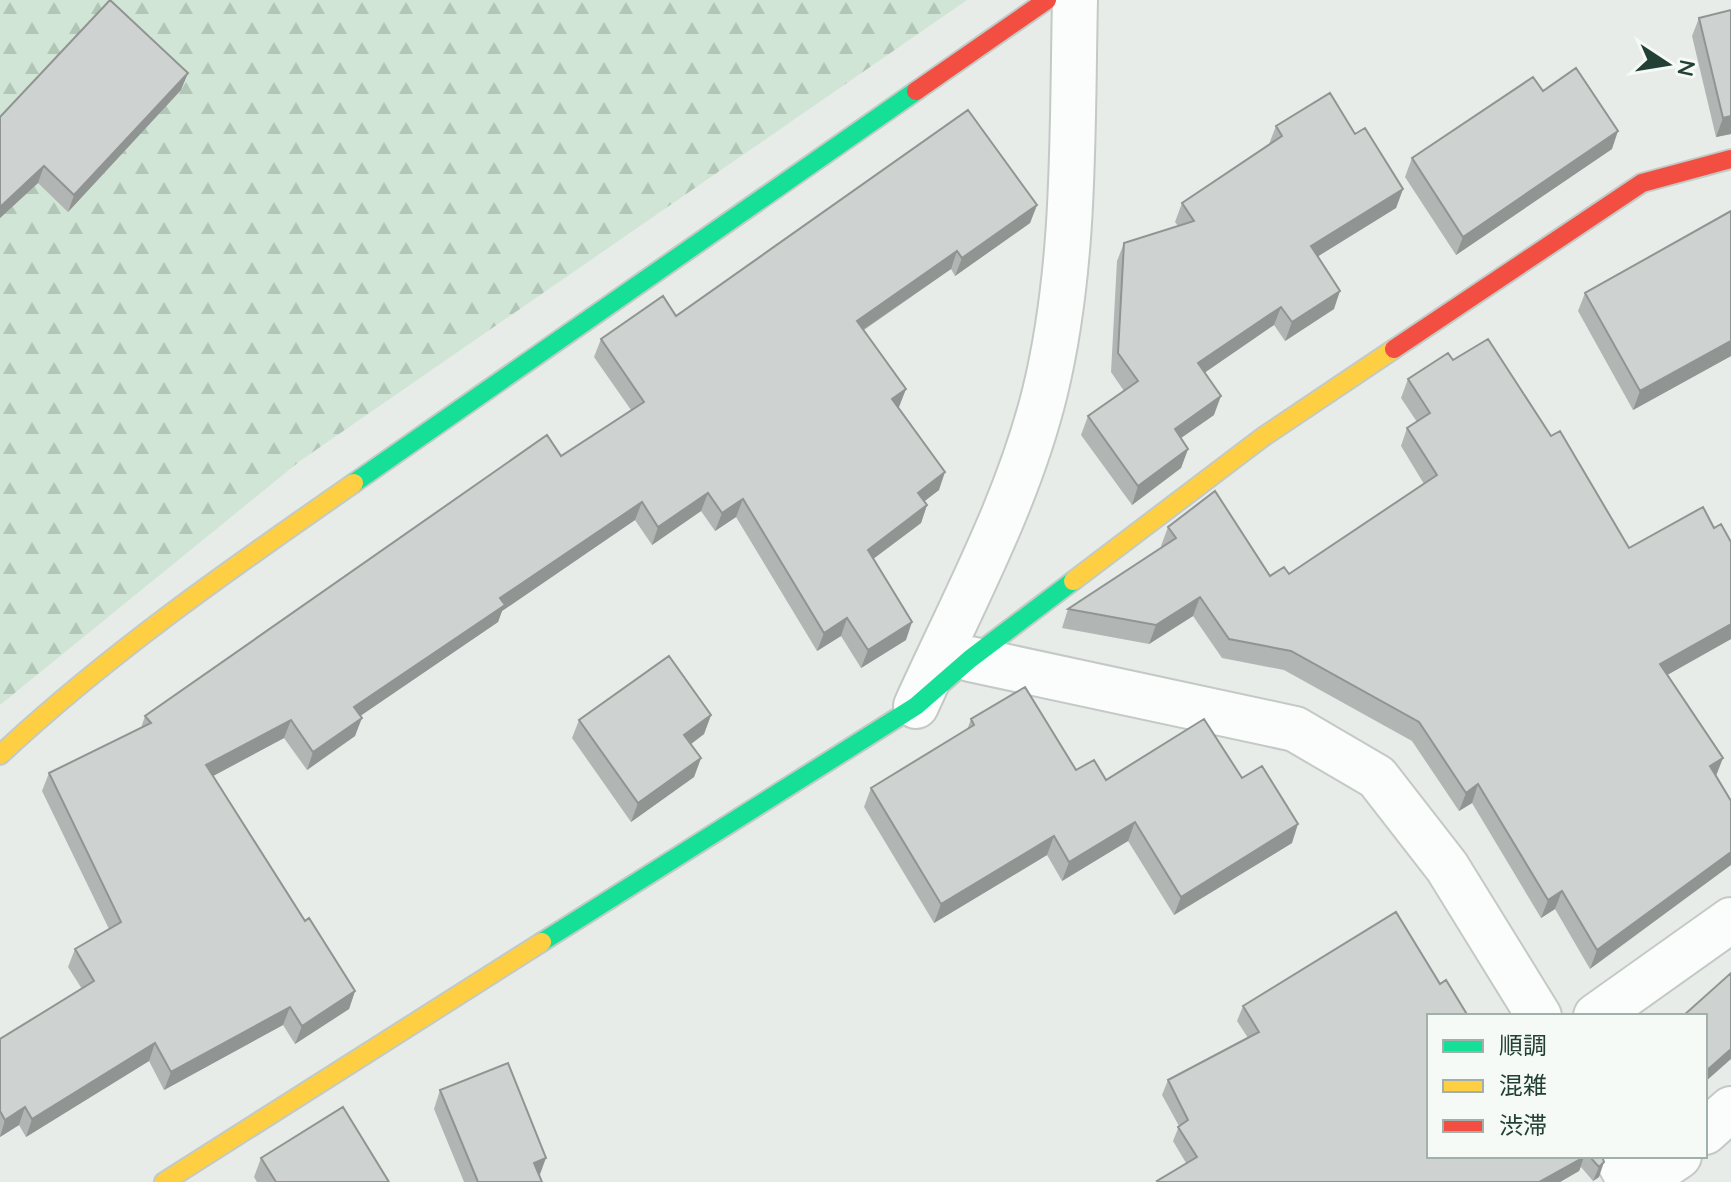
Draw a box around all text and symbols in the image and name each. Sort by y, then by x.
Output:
north arrow [1627,24,1707,104]
text: N [1671,57,1702,79]
legend [1427,1014,1707,1158]
text: 順調 [1499,1030,1547,1060]
text: 混雑 [1499,1070,1547,1100]
text: 渋滞 [1499,1110,1547,1140]

